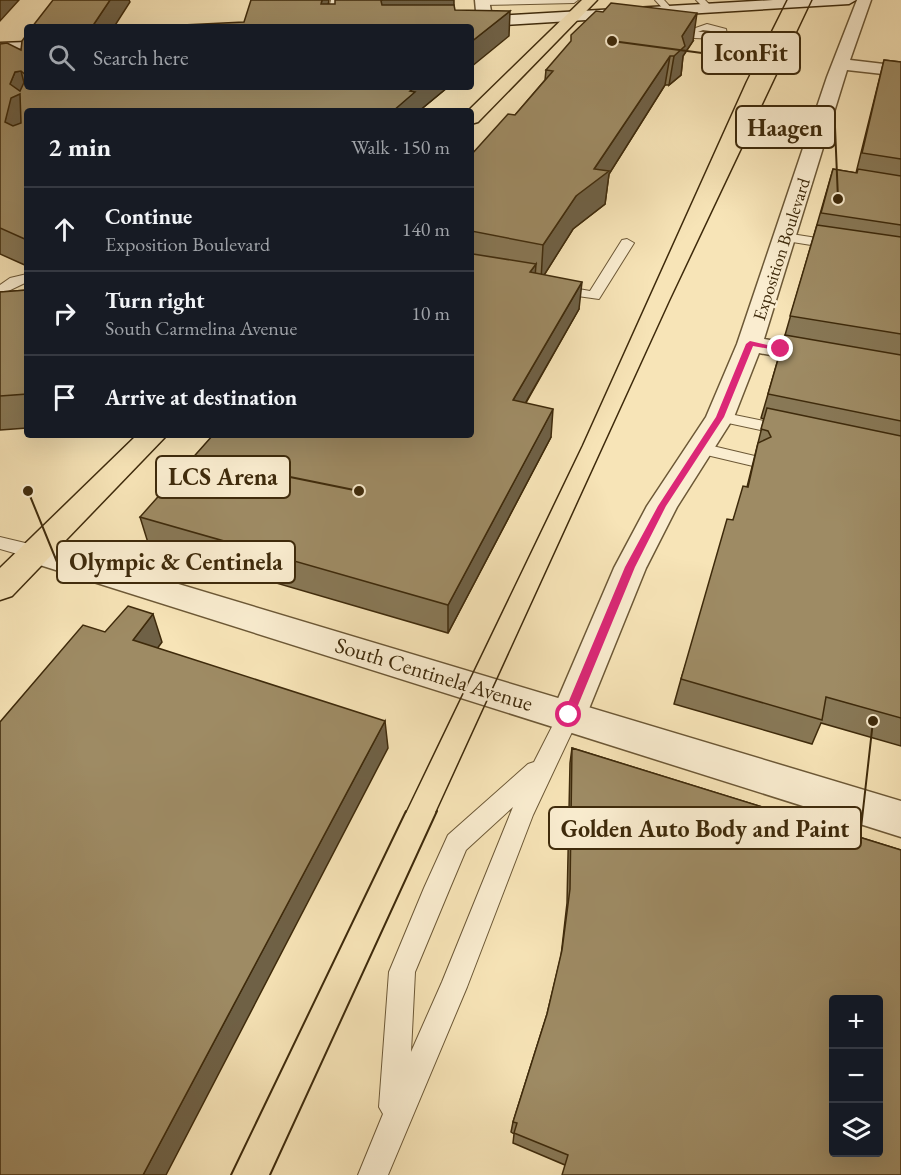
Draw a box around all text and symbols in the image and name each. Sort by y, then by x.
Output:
search box [24,24,474,90]
callout: IconFit [702,32,800,74]
text: IconFit [714,37,788,68]
icon: search [45,41,78,74]
text: Search here [93,43,188,72]
callout: Haagen [736,106,835,148]
text: Haagen [747,112,823,144]
text: 2 min [48,130,111,164]
text: Walk · 150 m [351,134,450,160]
street label: Exposition Boulevard [747,174,815,323]
text: Continue [105,202,192,231]
icon: ahead [48,213,81,246]
text: 140 m [402,216,450,242]
text: Exposition Boulevard [105,231,270,257]
text: Turn right [105,286,204,315]
icon: right [48,297,81,330]
text: 10 m [411,300,450,326]
text: South Carmelina Avenue [105,315,297,341]
route end [767,335,793,361]
icon: arrive [48,381,81,414]
text: Arrive at destination [105,383,297,412]
callout: LCS Arena [156,456,290,498]
text: LCS Arena [168,461,278,492]
callout: Olympic & Centinela [57,541,295,583]
text: Olympic & Centinela [69,546,283,578]
street label: South Centinela Avenue [332,630,537,718]
route start [555,701,581,727]
callout: Golden Auto Body and Paint [549,807,861,849]
text: Golden Auto Body and Paint [561,813,849,845]
map controls [829,995,883,1157]
button: + [829,995,883,1049]
button: − [829,1049,883,1103]
button: layers [829,1103,883,1157]

